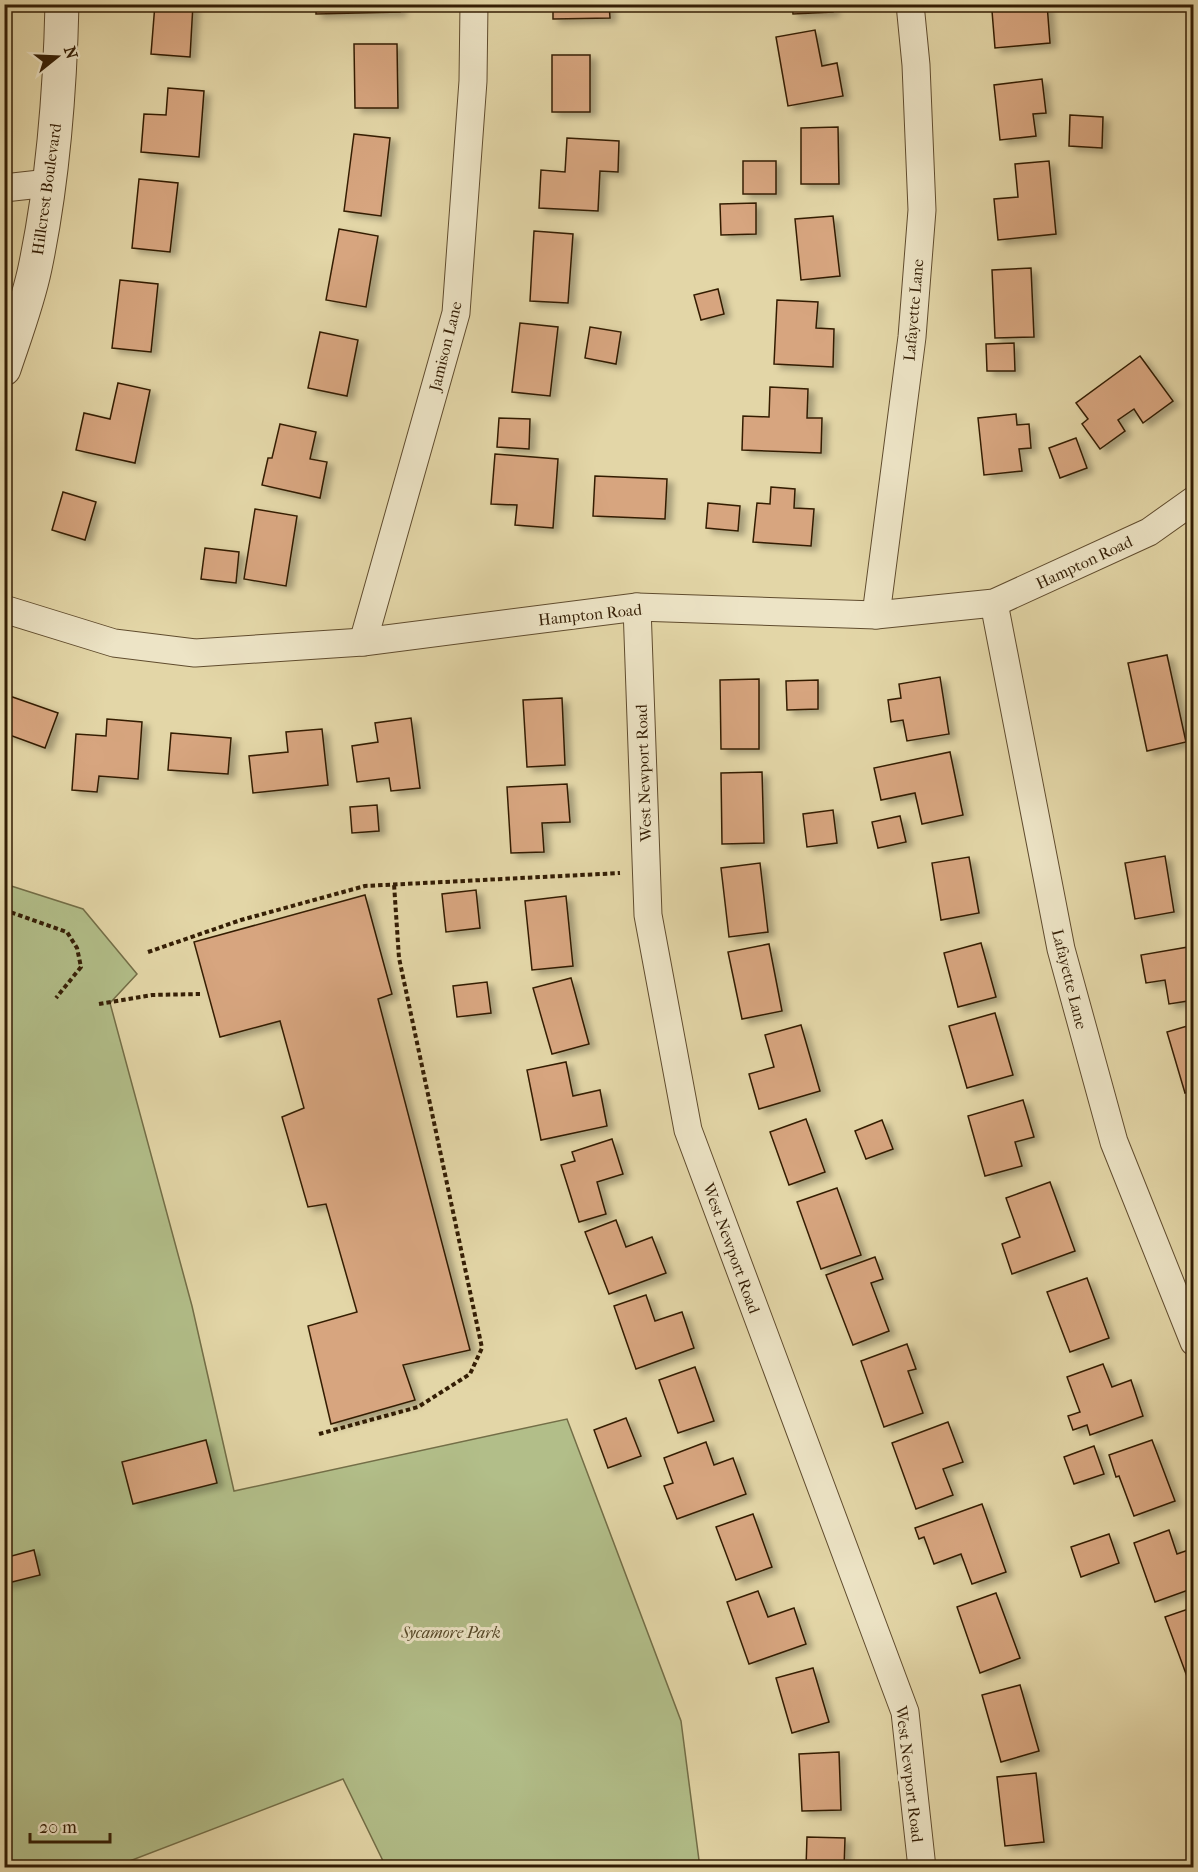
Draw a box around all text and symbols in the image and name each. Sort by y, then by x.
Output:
north arrow [27,27,87,87]
text: N [60,44,82,62]
street label: Hillcrest Boulevard [28,122,65,256]
street label: Lafayette Lane [900,258,927,362]
street label: Jamison Lane [425,299,466,395]
street label: Hampton Road [1033,532,1136,593]
street label: Hampton Road [537,600,643,629]
street label: West Newport Road [632,704,655,843]
street label: Lafayette Lane [1048,927,1091,1031]
street label: West Newport Road [699,1179,764,1316]
park label: Sycamore Park [400,1623,501,1642]
street label: West Newport Road [892,1704,927,1844]
scale bar [30,1806,110,1844]
text: 20 m [39,1817,77,1838]

